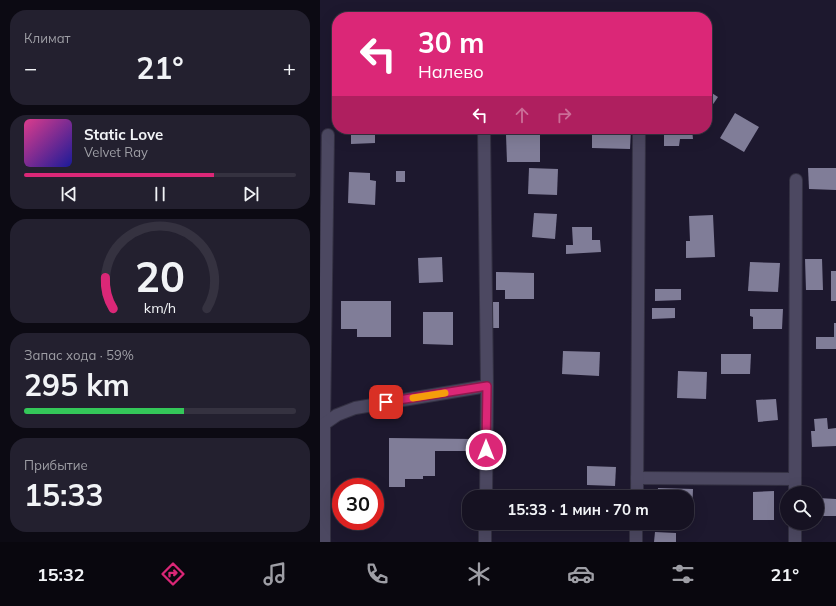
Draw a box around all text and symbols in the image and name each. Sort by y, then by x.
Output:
text: 30 m [418,25,484,60]
icon: left [352,28,404,80]
text: Климат [24,30,71,46]
text: 21° [136,49,184,87]
text: − [24,54,37,82]
text: + [283,54,296,82]
text: Налево [418,60,484,83]
icon: left [469,104,491,126]
icon: ahead [511,104,533,126]
icon: right [553,104,575,126]
text: Static Love [84,125,163,144]
text: Velvet Ray [84,144,148,160]
icon: previous [58,183,80,205]
icon: pause [149,183,171,205]
icon: next [240,183,262,205]
text: 20 [135,250,185,302]
text: km/h [144,299,176,317]
text: Запас хода · 59% [24,347,134,363]
text: 295 km [24,366,130,404]
pin [369,385,403,419]
icon: arrive [375,391,397,413]
position arrow [465,429,507,471]
text: Прибытие [24,457,88,473]
text: 15:33 [24,476,103,514]
speed limit sign: 30 [332,478,384,530]
map controls [780,486,824,530]
button: search [780,486,824,530]
text: 15:33 · 1 мин · 70 m [507,500,649,519]
icon: directions [159,560,187,588]
icon: music [261,560,289,588]
icon: phone [363,560,391,588]
icon: climate [465,560,493,588]
icon: car [567,560,595,588]
icon: filters [669,560,697,588]
text: 15:32 [37,563,85,586]
text: 21° [771,563,799,586]

